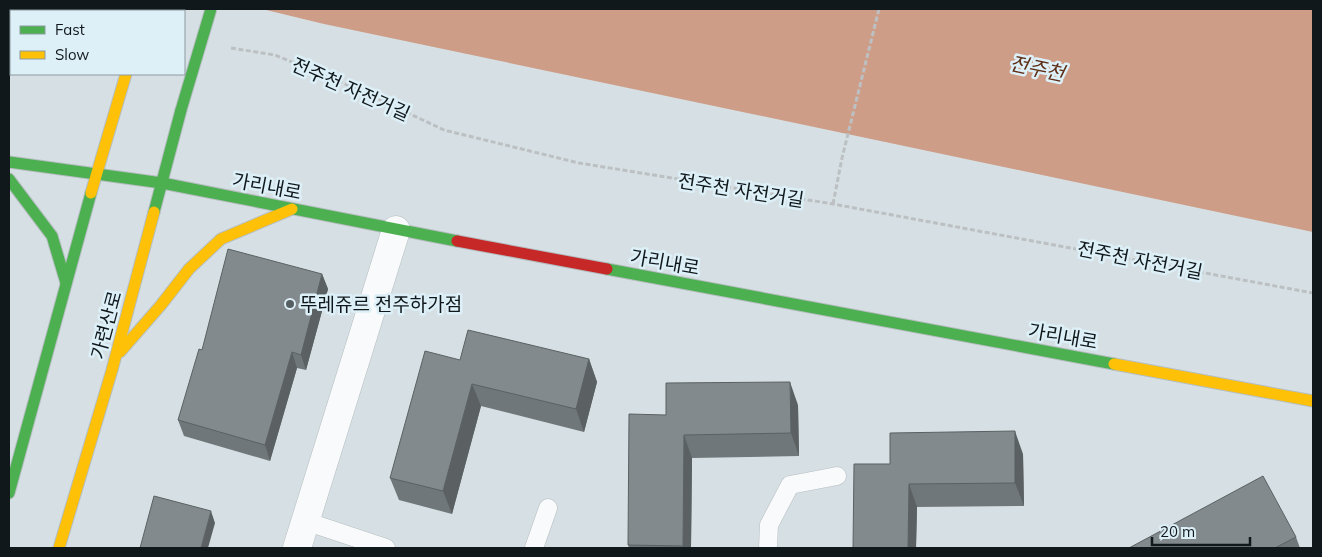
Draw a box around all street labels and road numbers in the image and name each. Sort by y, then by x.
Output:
street label: 전주천 자전거길 [288,52,414,126]
street label: 가리내로 [230,168,304,204]
street label: 전주천 자전거길 [676,168,806,212]
street label: 전주천 자전거길 [1075,236,1205,284]
street label: 가리내로 [628,244,702,280]
street label: 가련산로 [85,288,127,362]
street label: 가리내로 [1026,318,1100,354]

